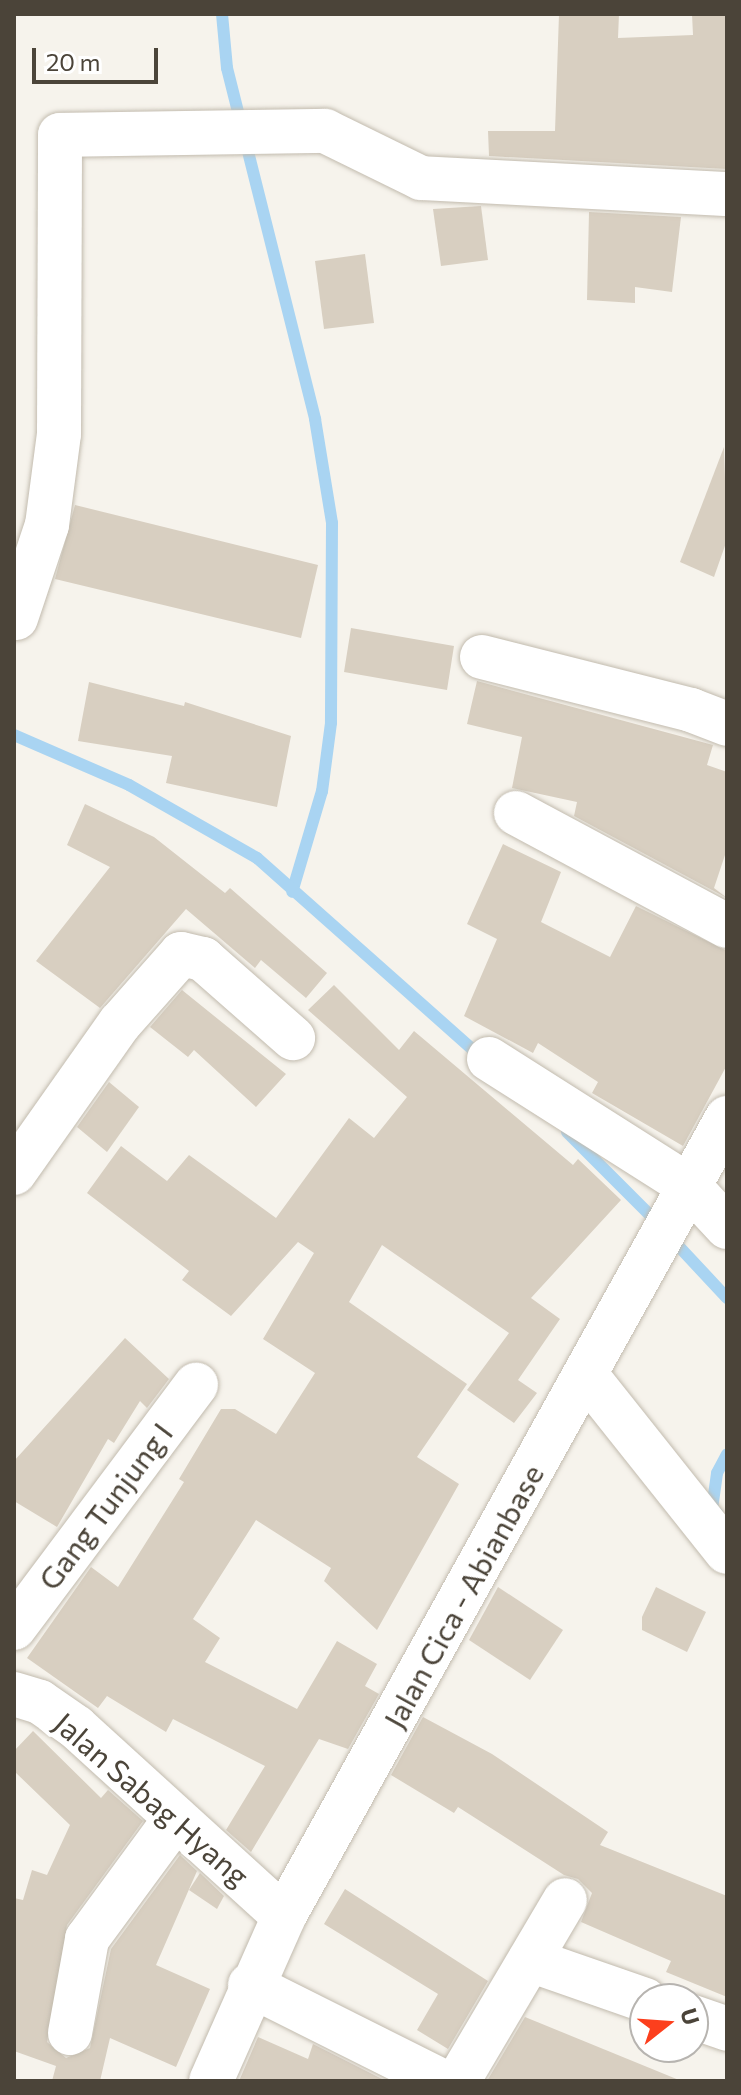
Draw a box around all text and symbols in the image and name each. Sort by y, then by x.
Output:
scale bar [36,32,162,82]
text: 20 m [46,47,100,76]
street label: Gang Tunjung I [31,1415,179,1597]
street label: Jalan Cica - Abianbase [376,1458,550,1734]
street label: Jalan Sabag Hyang [47,1705,257,1893]
north arrow [629,1983,709,2063]
text: U [675,2005,706,2028]

